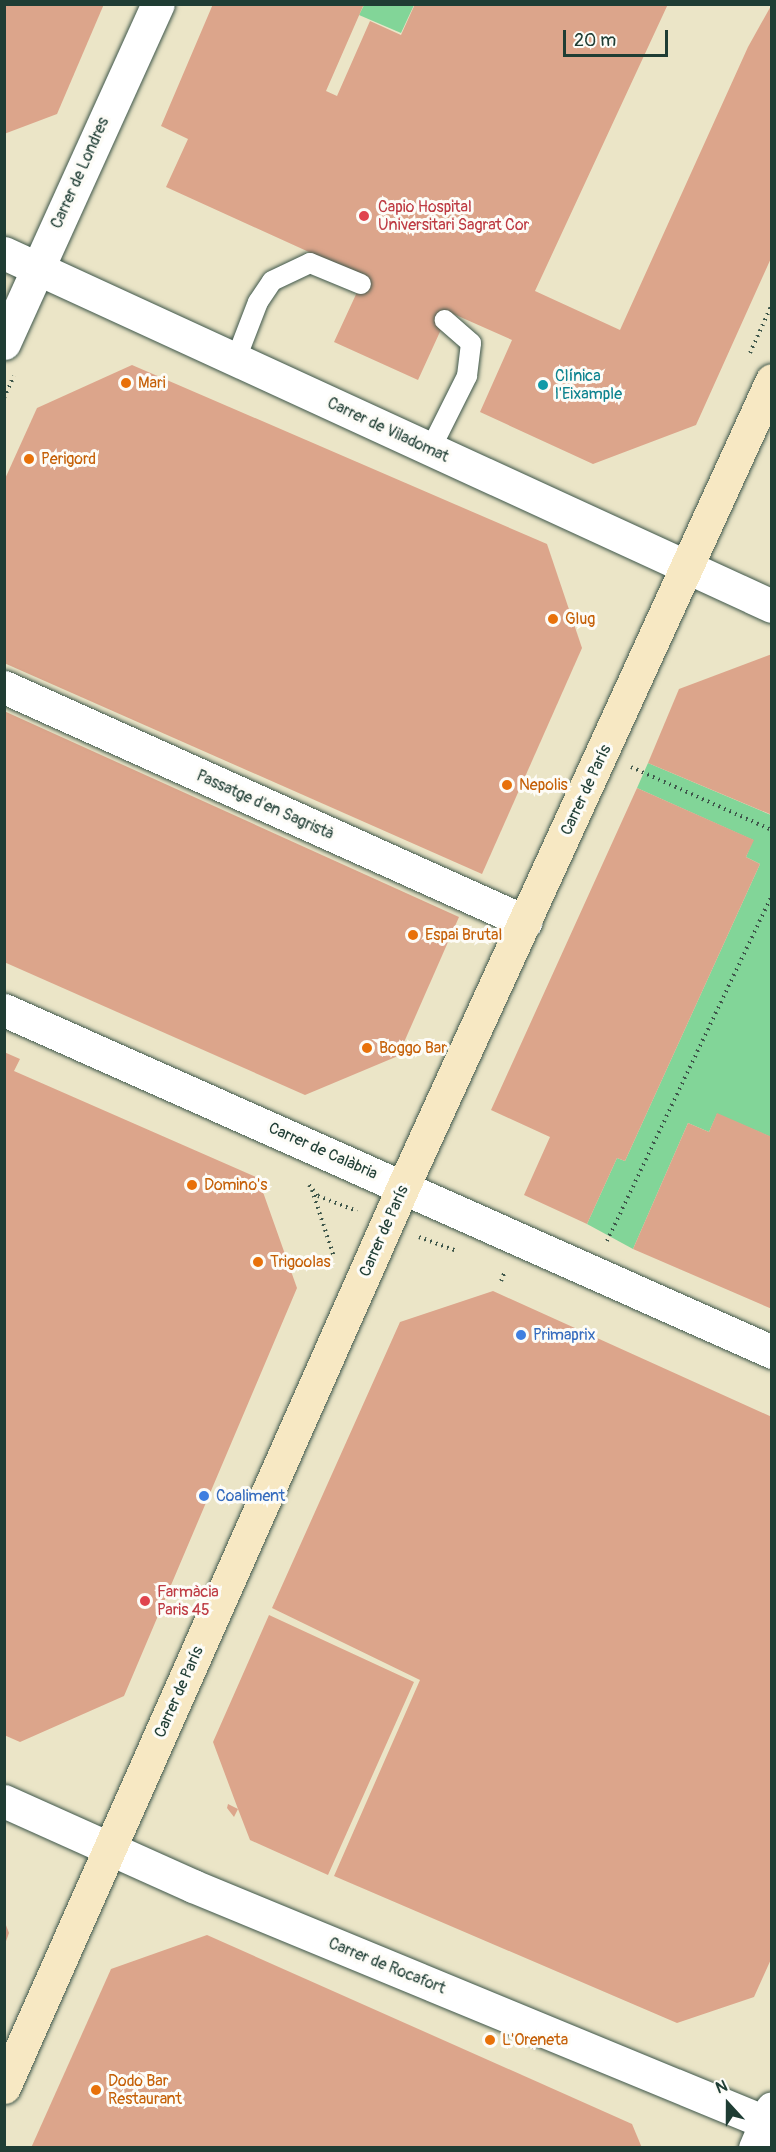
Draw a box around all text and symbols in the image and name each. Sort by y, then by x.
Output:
scale bar [566,18,671,56]
text: 20 m [574,29,616,52]
street label: Carrer de Londres [47,114,113,232]
place label: Capio Hospital Universitari Sagrat Cor [378,197,529,235]
marker: Capio Hospital Universitari Sagrat Cor [355,207,373,225]
place label: Clínica l'Eixample [555,366,622,404]
place label: Mari [138,373,166,393]
marker: Mari [119,376,133,390]
marker: Clínica l'Eixample [536,378,550,392]
street label: Carrer de Viladomat [324,393,452,467]
place label: Perigord [41,449,96,469]
marker: Perigord [22,452,36,466]
place label: Glug [565,609,595,629]
marker: Glug [546,612,560,626]
street label: Carrer de París [557,742,615,838]
street label: Passatge d'en Sagristà [193,766,337,844]
place label: Nepolis [519,775,568,795]
marker: Nepolis [500,778,514,792]
place label: Espai Brutal [425,925,502,945]
marker: Espai Brutal [406,928,420,942]
place label: Boggo Bar [379,1038,447,1058]
marker: Boggo Bar [360,1041,374,1055]
street label: Carrer de Calàbria [266,1118,380,1184]
place label: Domino's [204,1175,267,1195]
marker: Domino's [185,1178,199,1192]
street label: Carrer de París [355,1182,413,1280]
place label: Trigoolas [270,1252,331,1272]
marker: Trigoolas [251,1255,265,1269]
place label: Primaprix [533,1325,595,1345]
marker: Primaprix [514,1328,528,1342]
place label: Coaliment [216,1486,285,1506]
marker: Coaliment [197,1489,211,1503]
place label: Farmàcia Paris 45 [157,1582,219,1620]
marker: Farmàcia Paris 45 [138,1594,152,1608]
street label: Carrer de París [150,1643,208,1741]
street label: Carrer de Rocafort [326,1934,448,1998]
place label: L'Oreneta [502,2030,568,2050]
marker: L'Oreneta [483,2033,497,2047]
place label: Dodo Bar Restaurant [108,2071,182,2109]
north arrow [698,2074,758,2134]
text: N [713,2076,730,2098]
marker: Dodo Bar Restaurant [89,2083,103,2097]

